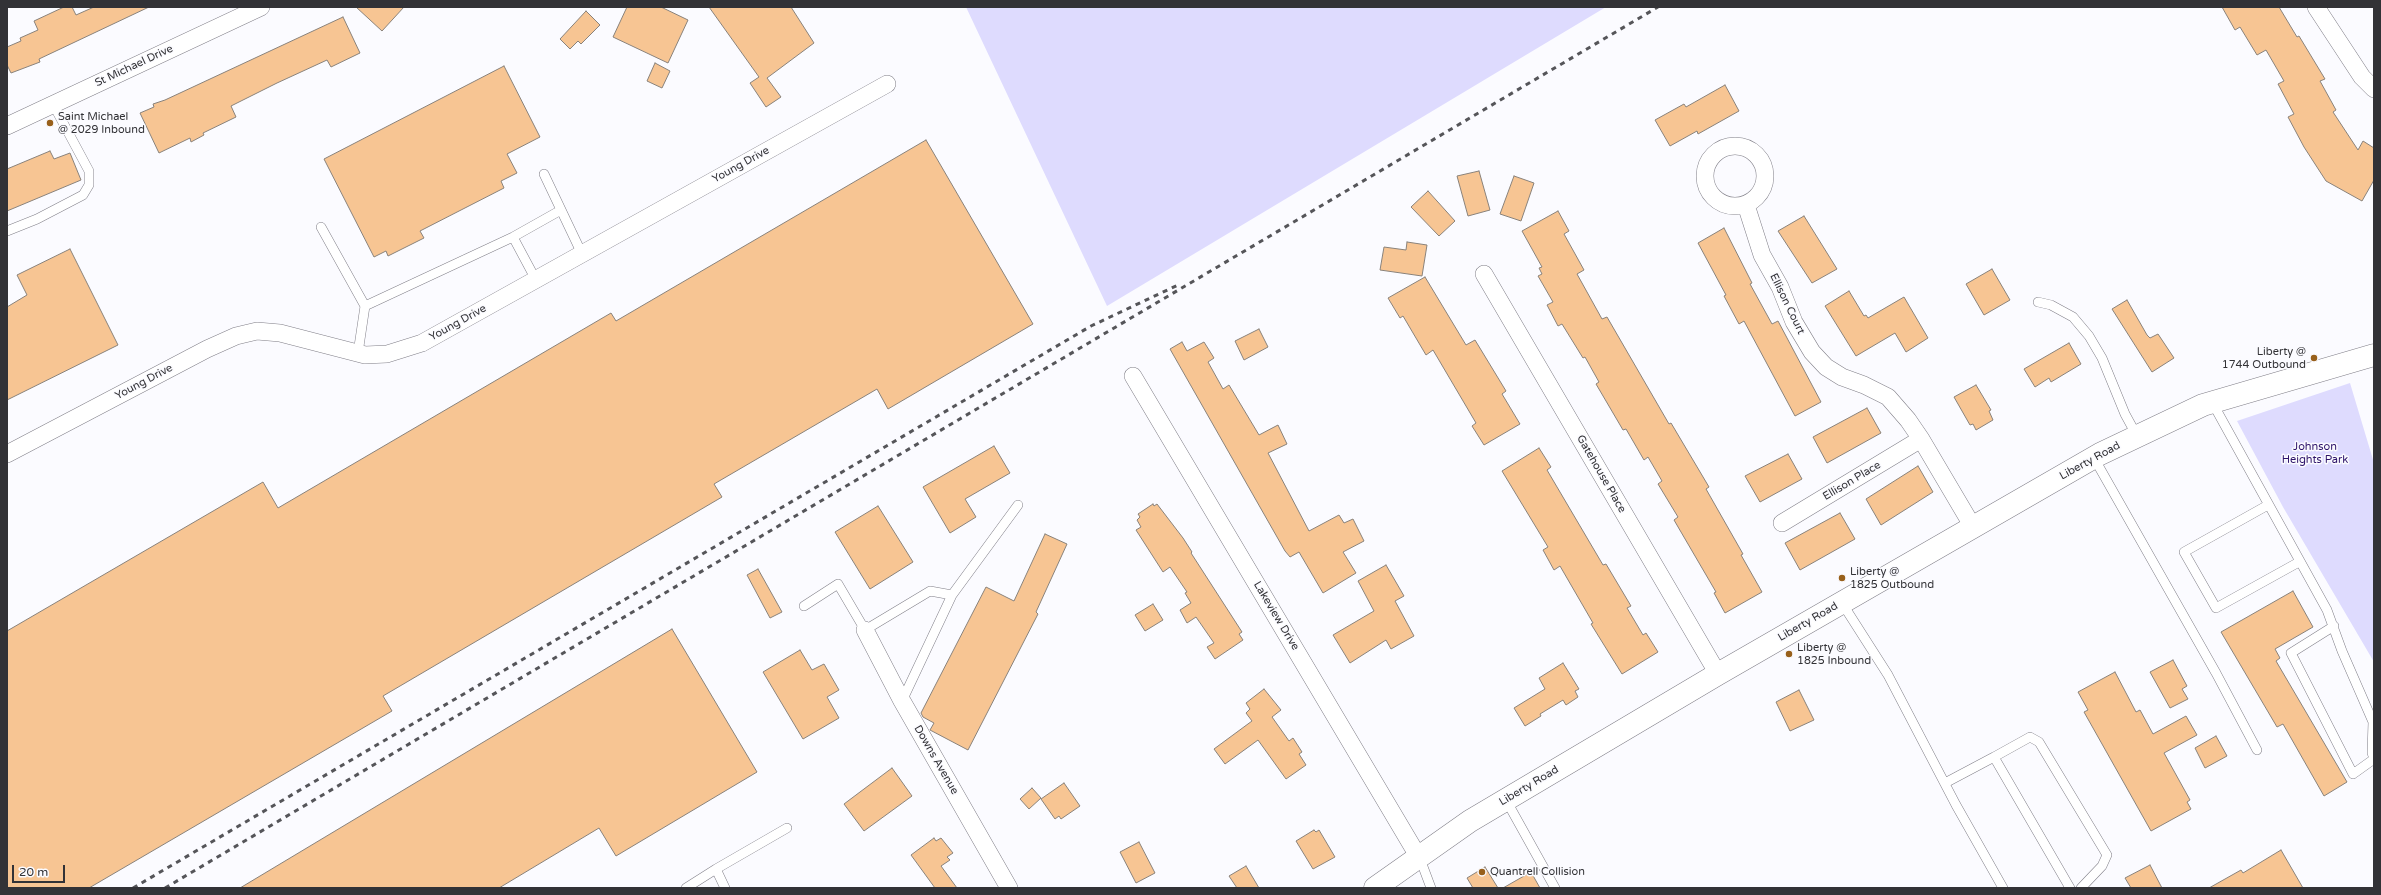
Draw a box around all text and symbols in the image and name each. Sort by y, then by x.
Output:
street label: St Michael Drive [93,42,175,90]
place label: Saint Michael @ 2029 Inbound [58,110,145,136]
marker: Saint Michael @ 2029 Inbound [45,118,55,128]
street label: Young Drive [710,144,772,186]
street label: Ellison Court [1767,271,1807,337]
street label: Young Drive [427,302,489,344]
place label: Liberty @ 1744 Outbound [2222,345,2306,371]
marker: Liberty @ 1744 Outbound [2309,353,2319,363]
street label: Young Drive [113,361,175,403]
street label: Gatehouse Place [1573,433,1629,515]
street label: Liberty Road [2057,439,2123,483]
park label: Johnson Heights Park [2282,440,2348,466]
street label: Ellison Place [1821,459,1883,503]
place label: Liberty @ 1825 Outbound [1850,565,1934,591]
marker: Liberty @ 1825 Outbound [1837,573,1847,583]
street label: Lakeview Drive [1250,579,1302,653]
street label: Liberty Road [1776,600,1840,644]
place label: Liberty @ 1825 Inbound [1797,641,1871,667]
marker: Liberty @ 1825 Inbound [1784,649,1794,659]
street label: Downs Avenue [911,723,961,797]
street label: Liberty Road [1497,763,1561,809]
scale bar [14,857,67,883]
text: 20 m [19,865,48,879]
place label: Quantrell Collision [1490,865,1585,879]
marker: Quantrell Collision [1477,867,1487,877]

